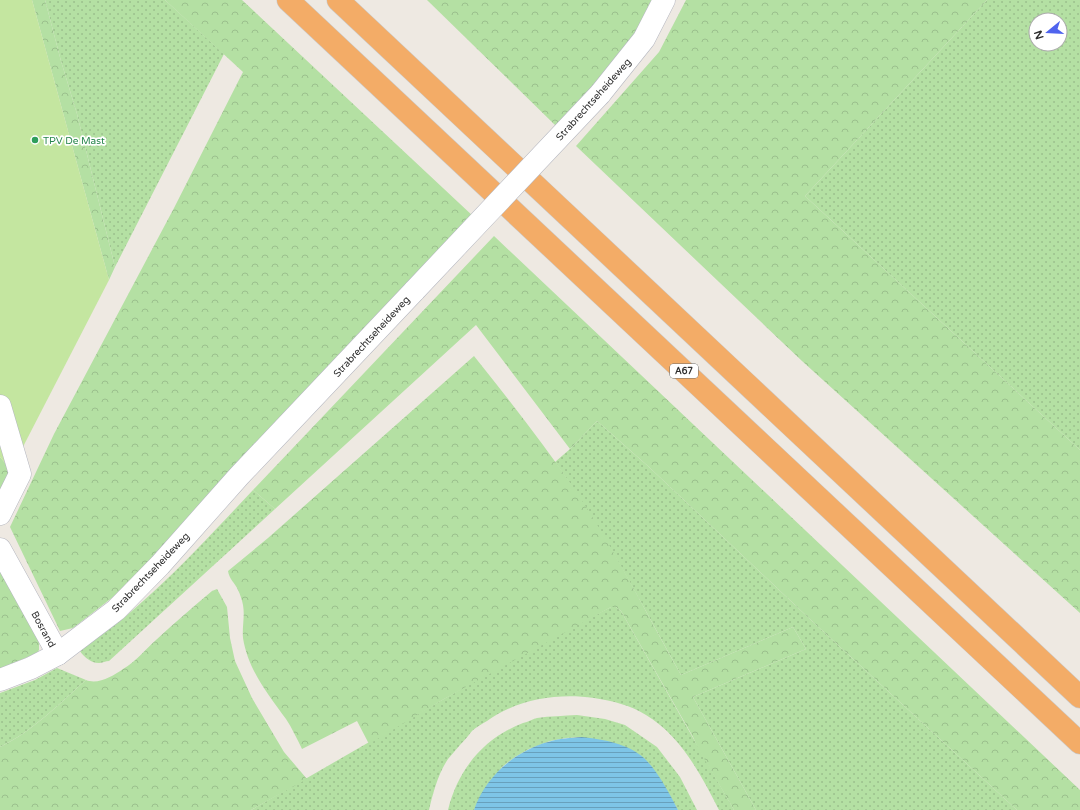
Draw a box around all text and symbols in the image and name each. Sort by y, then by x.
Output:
north arrow [1028,12,1068,52]
text: N [1031,29,1047,41]
street label: Strabrechtseheideweg [554,56,634,143]
marker: TPV De Mast [30,135,40,145]
place label: TPV De Mast [43,135,105,147]
street label: Strabrechtseheideweg [331,294,412,380]
road number: A67 [670,364,698,378]
street label: Strabrechtseheideweg [109,530,192,615]
street label: Bosrand [28,609,58,650]

